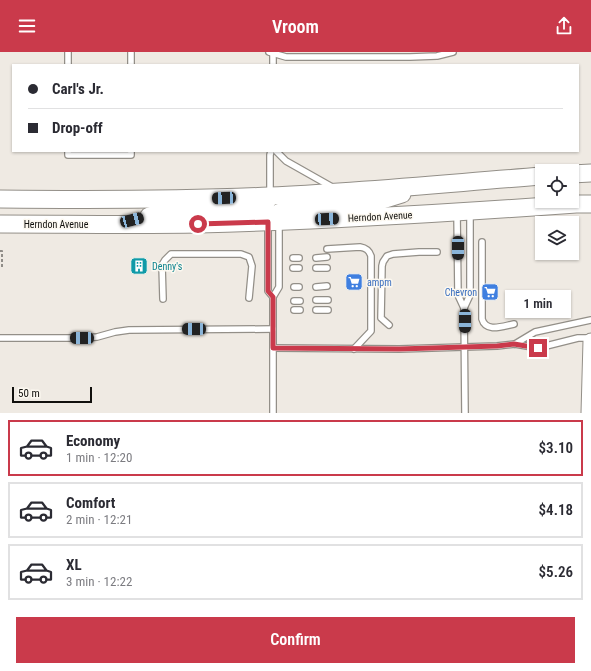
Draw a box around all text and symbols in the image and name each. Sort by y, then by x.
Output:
icon: menu [16,15,38,37]
icon: share [553,15,575,37]
text: Vroom [272,16,319,37]
text: Carl's Jr. [52,80,104,98]
text: Drop-off [52,119,103,137]
map controls [535,164,579,260]
button: locate [535,164,579,208]
car [212,192,236,204]
street label: Herndon Avenue [347,209,413,224]
car [119,211,145,229]
car [315,212,339,226]
route start [189,215,207,233]
button: layers [535,216,579,260]
street label: Herndon Avenue [24,219,89,230]
car [452,236,464,260]
building icon: Denny's [129,256,149,276]
place label: Denny's [152,261,183,272]
supermarket icon: ampm [344,272,364,292]
place label: ampm [367,277,392,288]
supermarket icon: Chevron [480,282,500,302]
place label: Chevron [445,287,477,298]
callout: 1 min [505,290,571,318]
text: 1 min [524,296,552,311]
car [459,309,471,333]
car [182,323,206,335]
car [70,332,94,344]
route end [529,339,547,357]
scale bar [12,385,92,404]
text: 50 m [18,387,40,400]
icon: car [18,430,54,466]
text: Economy [66,432,120,450]
text: $3.10 [539,439,573,457]
text: 1 min · 12:20 [66,450,132,465]
icon: car [18,492,54,528]
text: Comfort [66,494,115,512]
text: $4.18 [539,501,573,519]
text: 2 min · 12:21 [66,512,132,527]
icon: car [18,554,54,590]
text: XL [66,556,82,574]
text: $5.26 [539,563,573,581]
text: 3 min · 12:22 [66,574,132,589]
button: Confirm [16,617,575,663]

